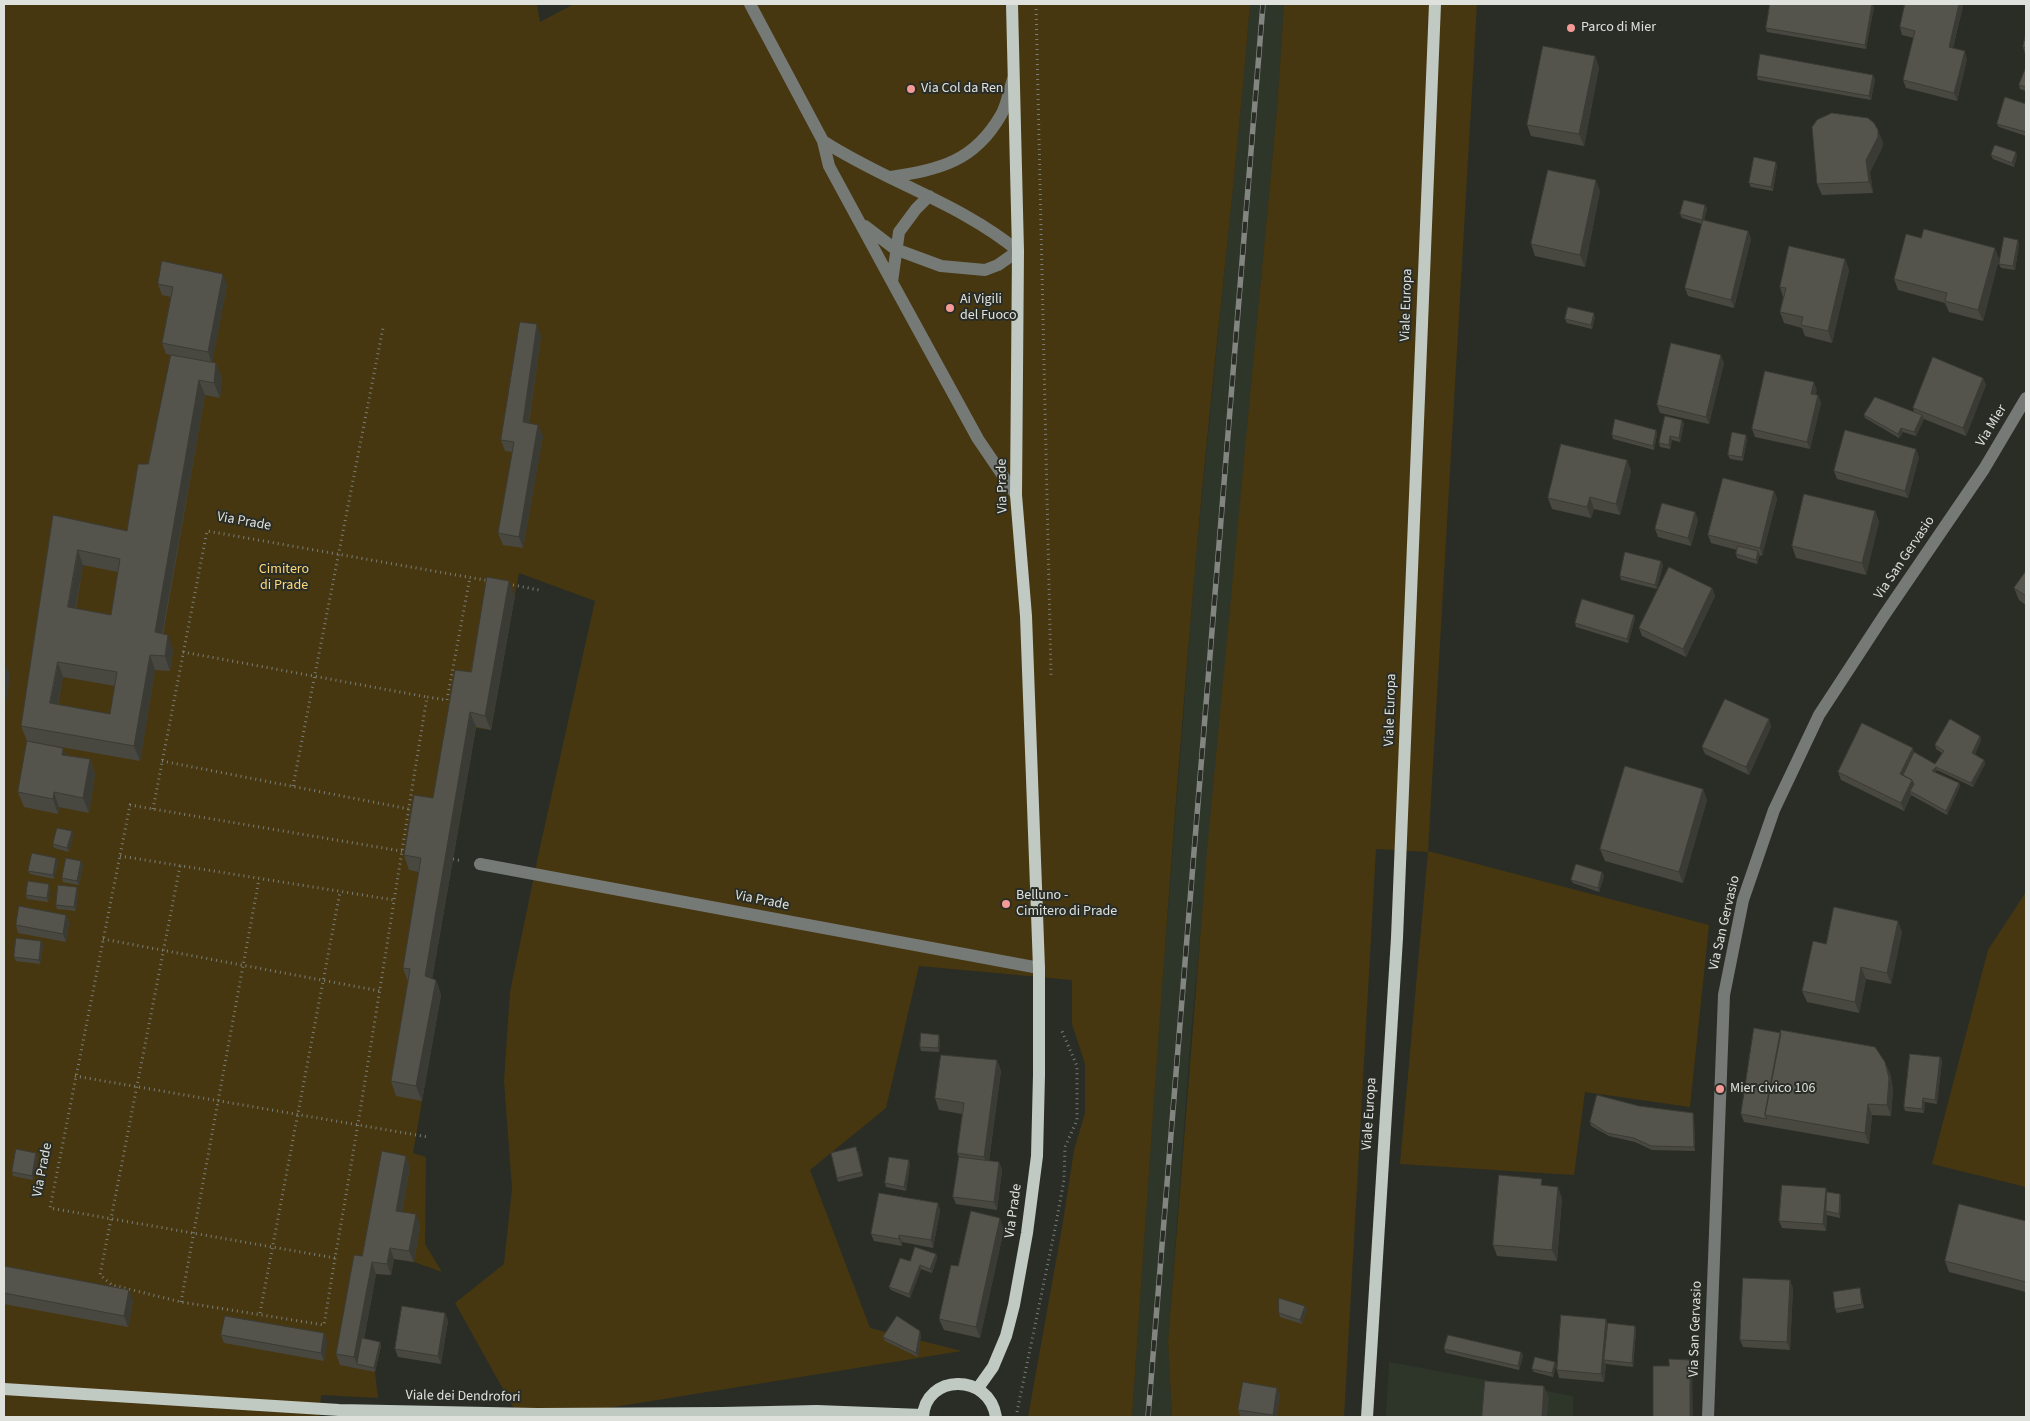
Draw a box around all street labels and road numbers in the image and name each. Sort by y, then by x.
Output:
street label: Viale Europa [1397,268,1417,342]
street label: Via Mier [1973,402,2011,450]
street label: Via Prade [994,458,1012,514]
street label: Via Prade [216,509,272,535]
street label: Via San Gervasio [1871,513,1939,603]
street label: Viale Europa [1381,673,1401,747]
street label: Via San Gervasio [1706,874,1744,972]
street label: Via Prade [734,888,790,914]
street label: Viale Europa [1359,1077,1381,1151]
street label: Via Prade [30,1142,56,1198]
street label: Via Prade [1002,1183,1026,1239]
street label: Via San Gervasio [1686,1280,1706,1378]
street label: Viale dei Dendrofori [405,1388,521,1406]

